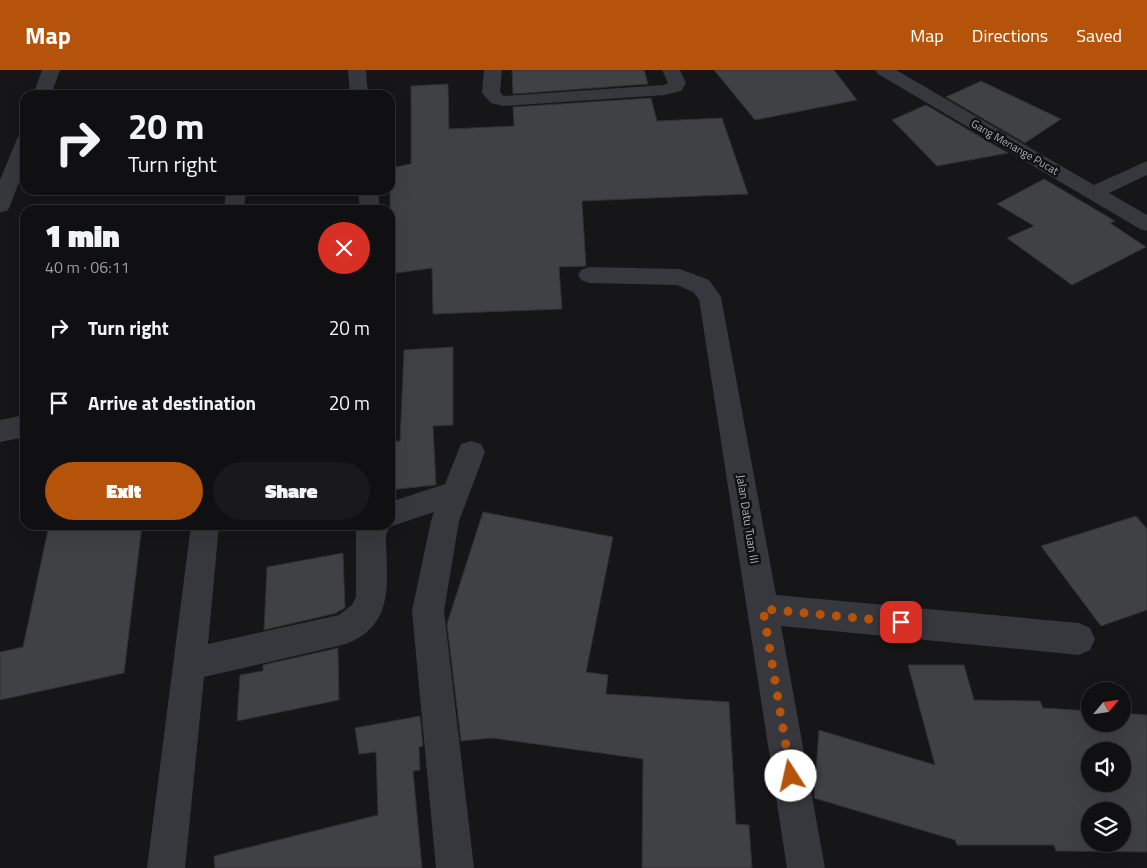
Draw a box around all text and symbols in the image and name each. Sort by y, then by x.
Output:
text: Map [25,17,71,53]
text: Map [910,22,944,49]
text: Directions [972,22,1048,49]
text: Saved [1076,22,1122,49]
text: 20 m [128,99,204,153]
icon: right [45,110,110,175]
street label: Gang Menange Pucat [968,115,1062,179]
text: Turn right [128,147,217,181]
text: 1 min [45,213,120,259]
button: close [318,222,370,274]
text: 40 m · 06:11 [45,255,130,279]
text: Turn right [88,313,169,342]
text: 20 m [329,313,370,342]
icon: right [45,314,73,342]
text: Arrive at destination [88,388,256,417]
text: 20 m [329,388,370,417]
icon: arrive [45,389,73,417]
button: Exit [45,462,203,520]
button: Share [213,462,370,520]
street label: Jalan Datu Tuan III [732,473,764,565]
pin [880,601,922,643]
icon: arrive [887,608,915,636]
north arrow [1081,682,1131,732]
map controls [1081,682,1131,852]
button: sound [1081,742,1131,792]
position arrow [764,749,816,801]
button: layers [1081,802,1131,852]

